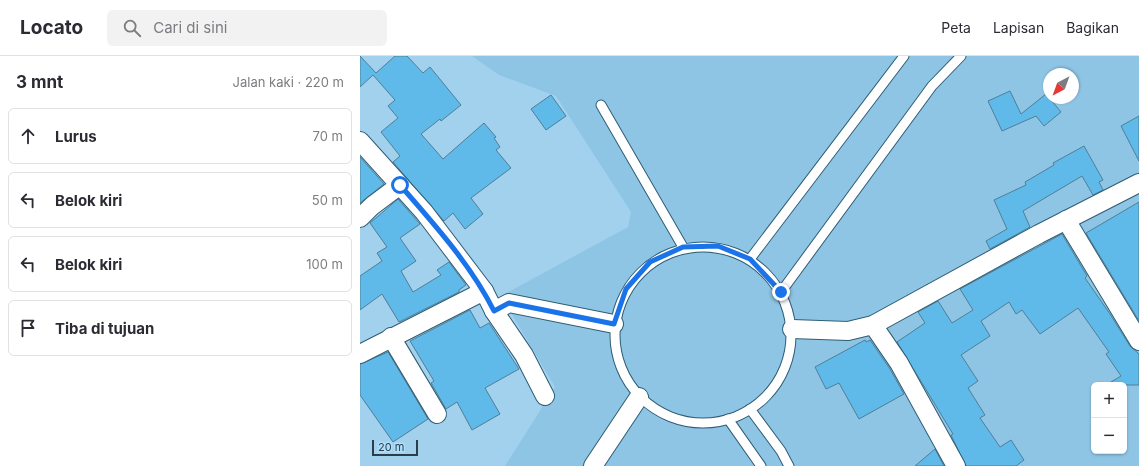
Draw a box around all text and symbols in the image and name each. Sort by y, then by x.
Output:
search box [107,10,387,46]
text: Locato [20,16,83,39]
icon: search [121,17,143,39]
text: Cari di sini [153,18,227,37]
text: Peta [941,19,971,36]
text: Lapisan [993,19,1044,36]
text: Bagikan [1066,19,1119,36]
north arrow [1043,68,1079,104]
text: 3 mnt [16,72,63,92]
text: Jalan kaki · 220 m [233,74,344,90]
icon: ahead [17,125,39,147]
text: Lurus [55,127,97,146]
text: 70 m [313,128,343,144]
route start [391,176,409,194]
icon: left [17,189,39,211]
text: Belok kiri [55,191,122,210]
text: 50 m [312,192,343,208]
icon: left [17,253,39,275]
text: Belok kiri [55,255,122,274]
text: 100 m [306,256,343,272]
route end [772,283,790,301]
icon: arrive [17,317,39,339]
text: Tiba di tujuan [55,319,154,338]
map controls [1091,382,1127,454]
button: + [1091,382,1127,418]
button: − [1091,418,1127,454]
scale bar [372,438,418,457]
text: 20 m [378,440,404,454]

